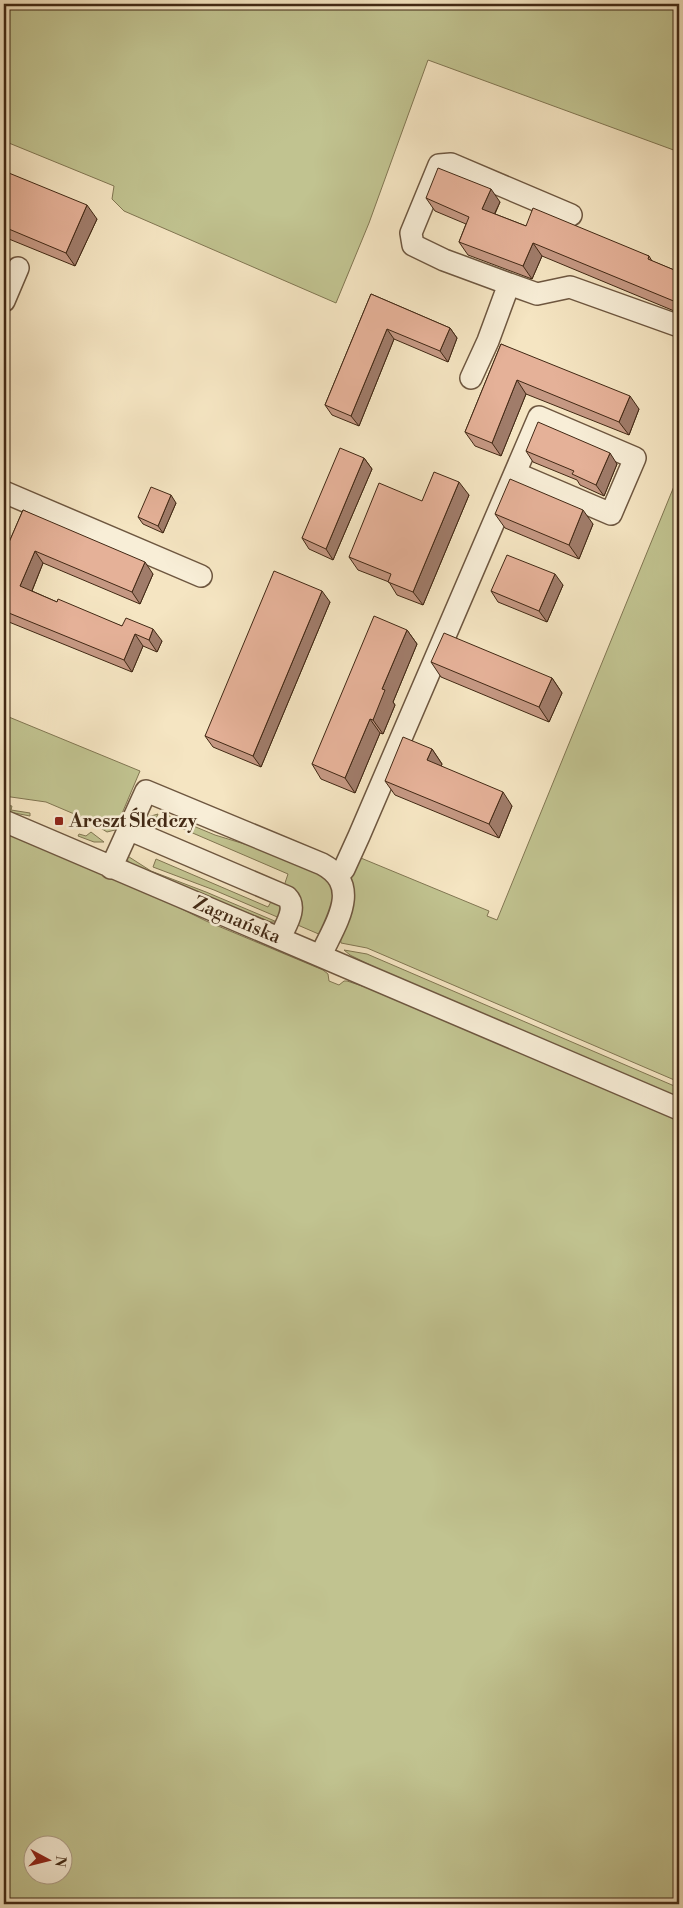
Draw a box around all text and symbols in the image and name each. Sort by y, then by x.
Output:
place label: Areszt Śledczy [68,807,197,833]
marker: Areszt Śledczy [53,815,65,827]
street label: Zagnańska [190,891,285,949]
north arrow [22,1836,72,1886]
text: N [50,1855,70,1868]

